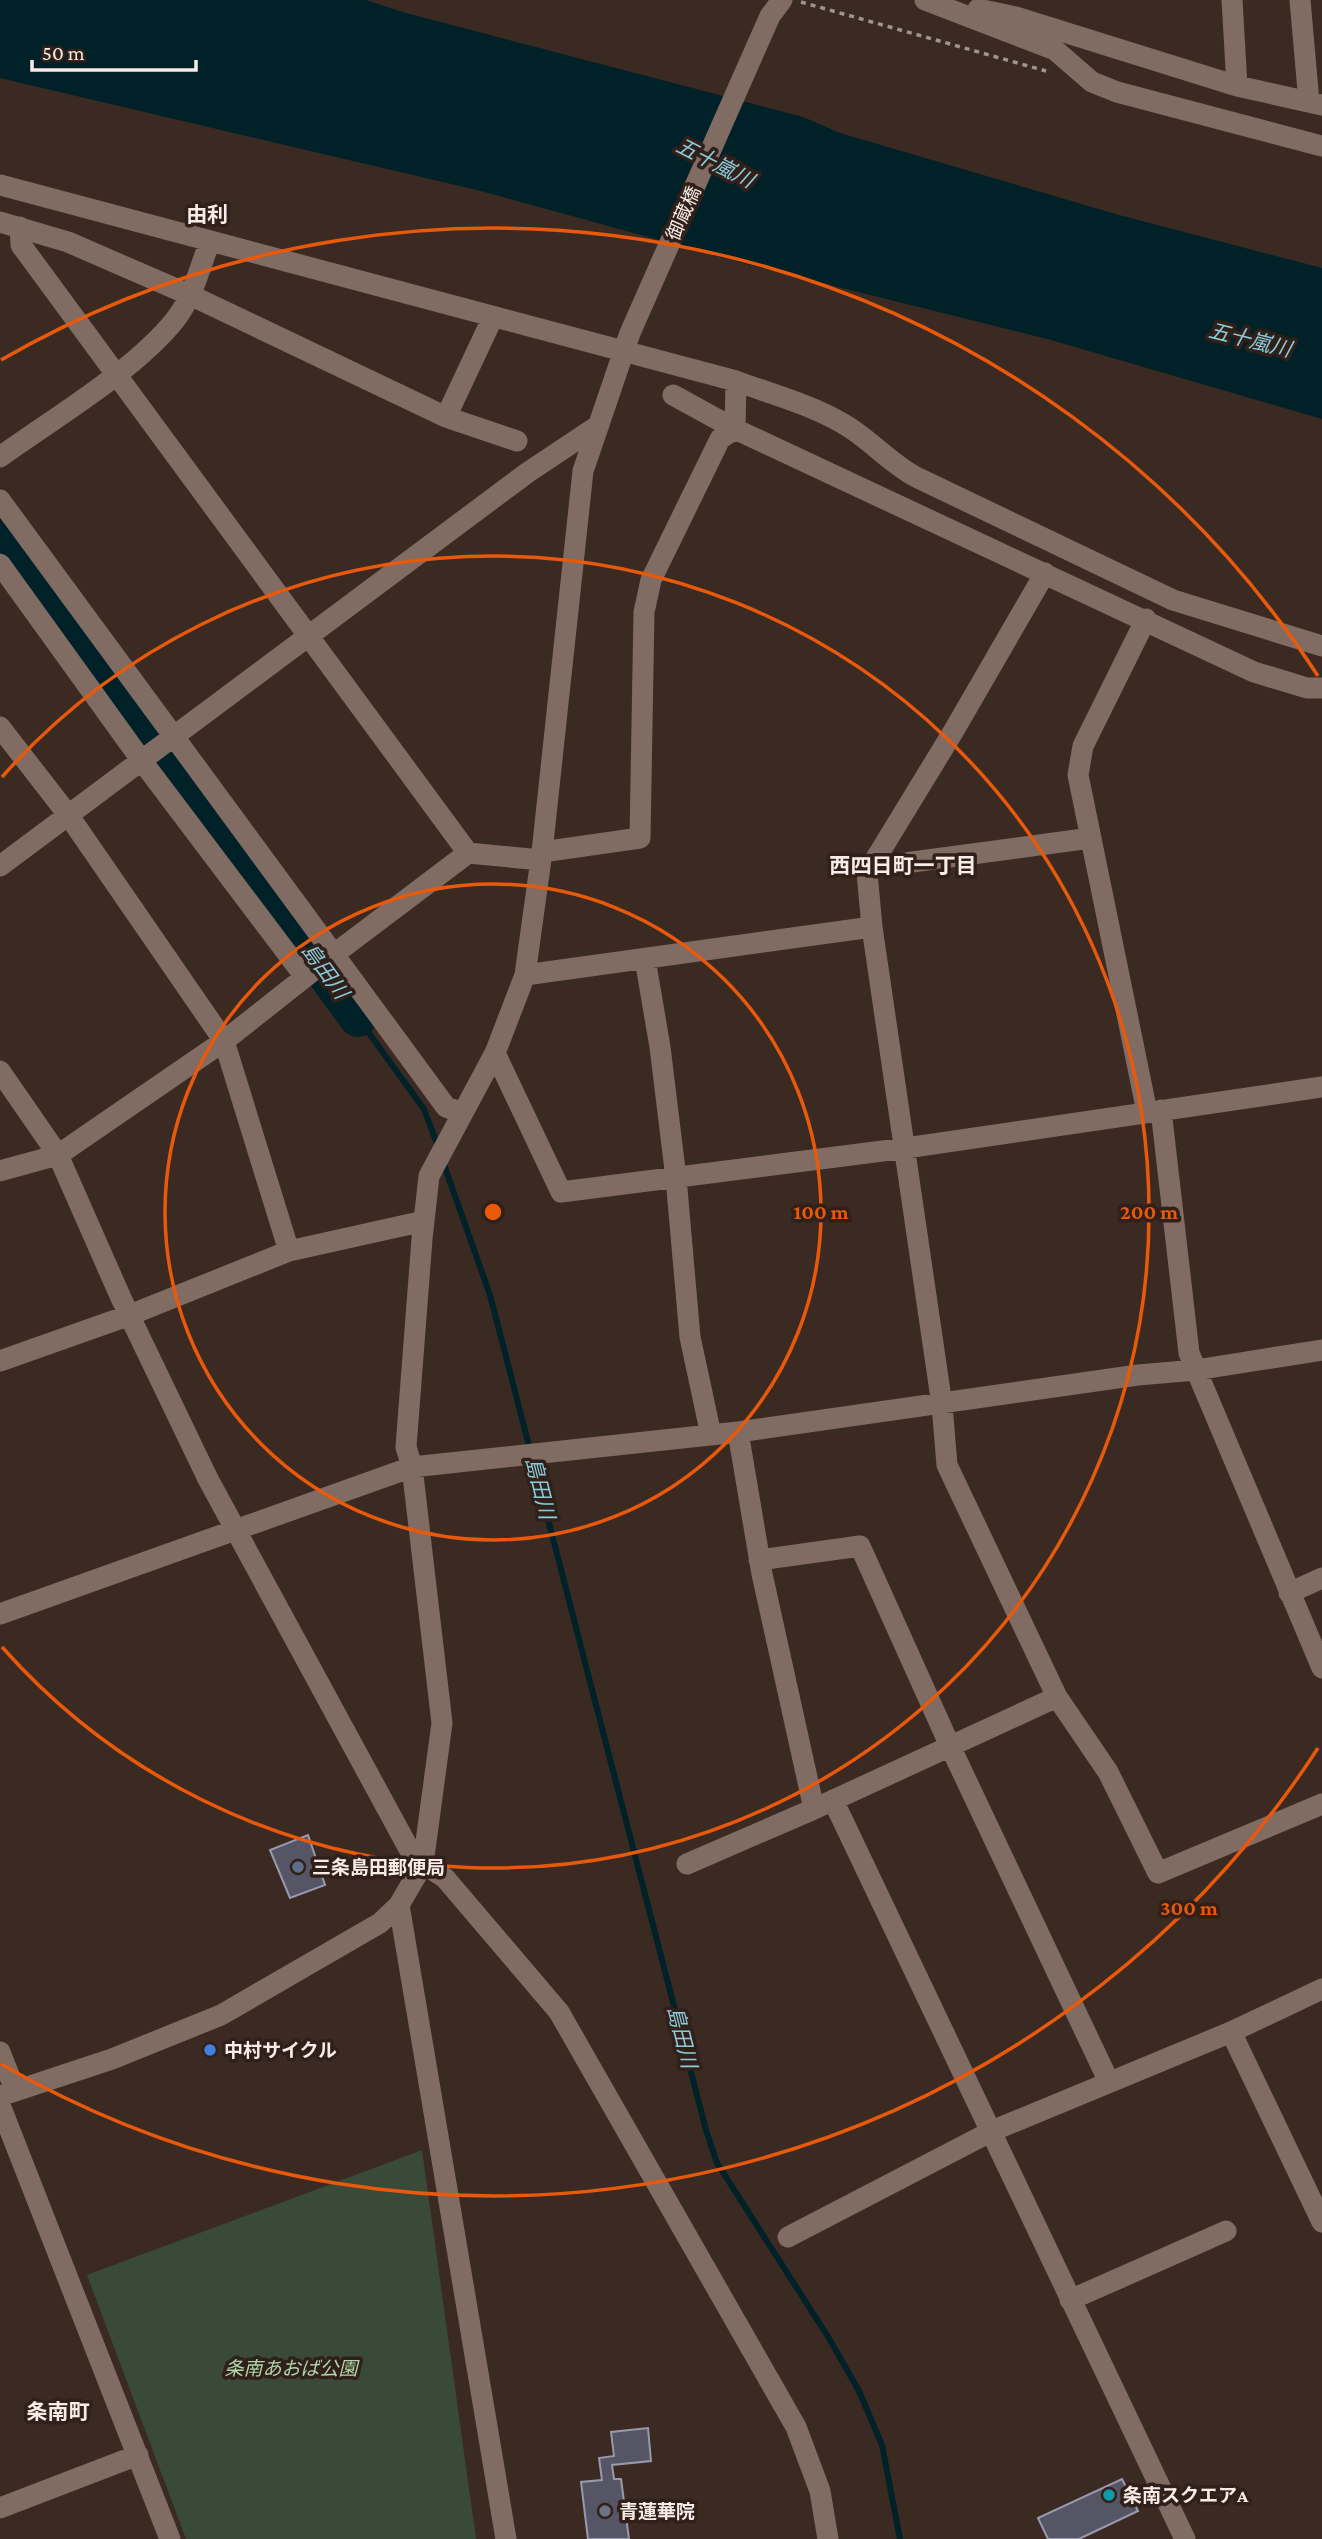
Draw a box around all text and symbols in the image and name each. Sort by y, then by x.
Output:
scale bar [32,28,196,72]
text: 50 m [42,41,85,65]
water label: 五十嵐川 [672,133,760,194]
street label: 御蔵橋 [662,183,705,244]
district label: 由利 [186,203,228,227]
water label: 五十嵐川 [1206,318,1296,362]
district label: 西四日町一丁目 [830,854,977,878]
water label: 島田川 [297,938,354,1005]
centre of rings [481,1200,505,1224]
text: 100 m [793,1200,849,1224]
text: 200 m [1120,1200,1178,1224]
water label: 島田川 [521,1455,560,1523]
place label: 三条島田郵便局 [312,1857,445,1878]
marker: 三条島田郵便局 [290,1859,306,1875]
text: 300 m [1160,1896,1218,1920]
water label: 島田川 [663,2004,702,2072]
place label: 中村サイクル [224,2040,337,2061]
marker: 中村サイクル [202,2042,218,2058]
park label: 条南あおば公園 [224,2358,360,2379]
district label: 条南町 [27,2400,90,2424]
place label: 条南スクエアA [1123,2485,1249,2506]
marker: 条南スクエアA [1101,2487,1117,2503]
place label: 青蓮華院 [619,2501,695,2522]
marker: 青蓮華院 [597,2503,613,2519]

